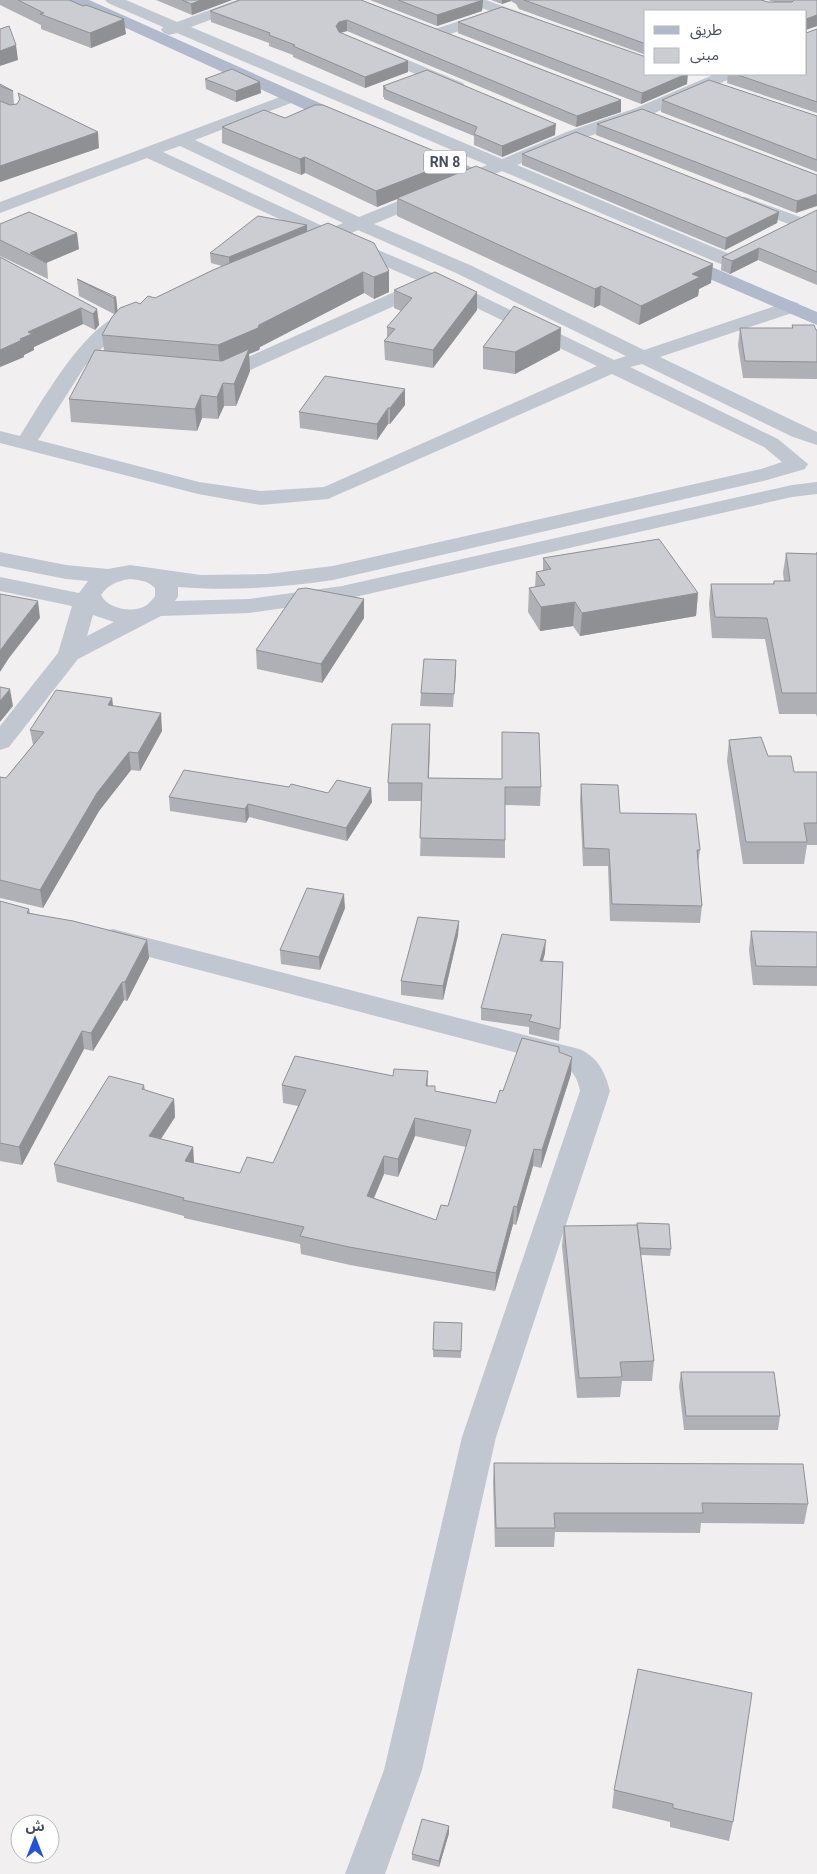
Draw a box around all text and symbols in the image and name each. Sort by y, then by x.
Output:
legend [644,10,807,75]
text: طريق [690,21,722,40]
text: مبنى [690,46,719,64]
road number: RN 8 [424,150,466,173]
north arrow [10,1814,60,1864]
text: ش [25,1818,45,1834]

